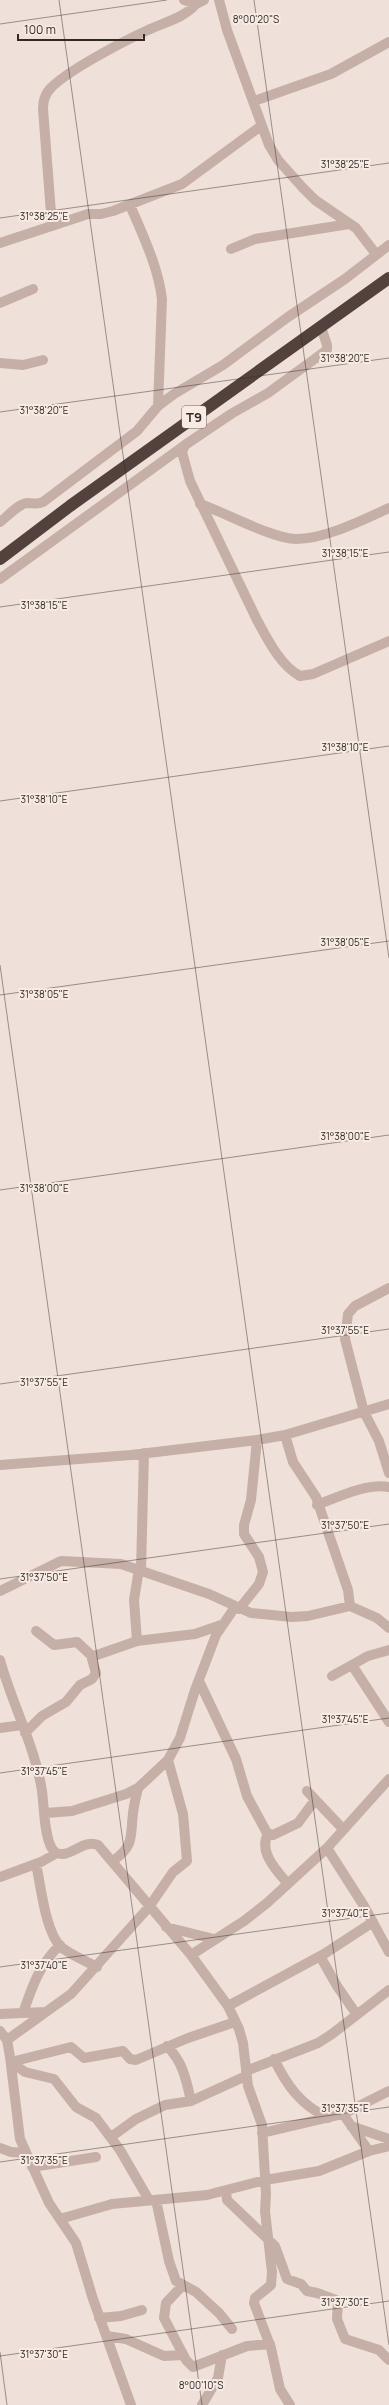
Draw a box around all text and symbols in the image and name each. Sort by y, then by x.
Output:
text: 8°00'20"S [233,12,279,26]
scale bar [18,16,144,42]
text: 100 m [24,21,56,38]
text: 31°38'25"E [321,157,370,171]
text: 31°38'25"E [20,209,69,223]
text: 31°38'20"E [321,351,370,365]
text: 31°38'20"E [20,403,69,417]
road number: T9 [182,406,206,428]
text: 31°38'15"E [322,546,369,560]
text: 31°38'15"E [21,598,68,612]
text: 31°38'10"E [321,740,369,754]
text: 31°38'10"E [20,792,68,806]
text: 31°38'05"E [321,935,370,949]
text: 31°38'05"E [20,987,69,1001]
text: 31°38'00"E [320,1129,370,1143]
text: 31°38'00"E [19,1181,69,1195]
text: 31°37'55"E [321,1323,369,1337]
text: 31°37'55"E [20,1375,68,1389]
text: 31°37'50"E [321,1518,369,1532]
text: 31°37'50"E [20,1570,68,1584]
text: 31°37'45"E [322,1712,369,1726]
text: 31°37'45"E [21,1764,68,1778]
text: 31°37'40"E [321,1906,369,1920]
text: 31°37'40"E [20,1958,68,1972]
text: 31°37'35"E [321,2101,369,2115]
text: 31°37'35"E [20,2153,68,2167]
text: 31°37'30"E [321,2295,369,2309]
text: 31°37'30"E [20,2347,68,2361]
text: 8°00'10"S [179,2378,223,2392]

